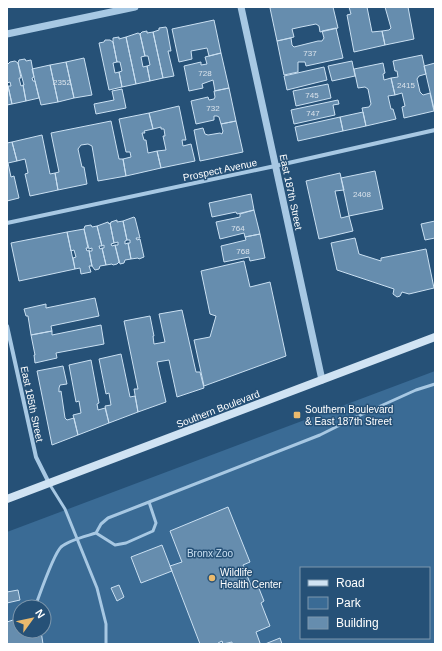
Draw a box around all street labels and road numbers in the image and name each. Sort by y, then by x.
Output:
street label: East 187th Street [278,153,304,231]
street label: Prospect Avenue [182,157,258,183]
street label: East 185th Street [19,365,45,443]
street label: Southern Boulevard [175,388,261,430]

